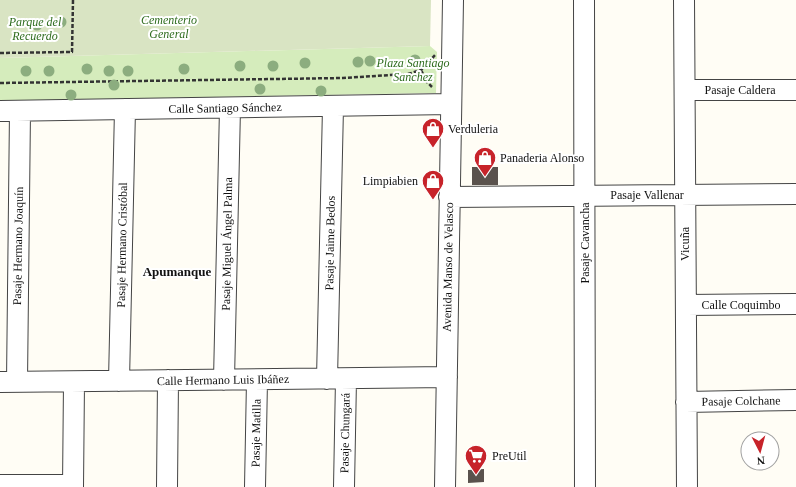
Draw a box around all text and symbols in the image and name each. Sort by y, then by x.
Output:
park label: Cementerio General [141,13,197,41]
park label: Parque del Recuerdo [8,15,62,43]
park label: Plaza Santiago Sanchez [375,56,450,84]
street label: Pasaje Caldera [705,83,776,97]
street label: Calle Santiago Sánchez [168,100,282,116]
shop icon: Verduleria [420,116,446,149]
place label: Verduleria [448,122,499,136]
shop icon: Panaderia Alonso [472,145,498,178]
place label: Panaderia Alonso [500,151,584,165]
shop icon: Limpiabien [420,168,446,201]
place label: Limpiabien [363,174,418,188]
street label: Pasaje Miguel Ángel Palma [219,176,235,311]
street label: Pasaje Hermano Cristóbal [114,182,130,308]
street label: Pasaje Hermano Joaquín [10,187,26,305]
street label: Pasaje Vallenar [610,188,684,202]
street label: Pasaje Jaime Bedos [322,195,338,290]
street label: Avenida Manso de Velasco [440,202,456,332]
street label: Pasaje Cavancha [578,202,592,283]
street label: Vicuña [678,226,692,261]
district label: Apumanque [143,264,212,279]
street label: Calle Coquimbo [702,298,781,312]
street label: Calle Hermano Luis Ibáñez [157,372,289,388]
street label: Pasaje Chungará [337,392,353,473]
street label: Pasaje Colchane [701,393,781,409]
street label: Pasaje Matilla [248,398,264,467]
north arrow [740,431,780,471]
supermarket icon: PreUtil [463,443,489,476]
place label: PreUtil [492,449,527,463]
text: N [756,455,766,467]

